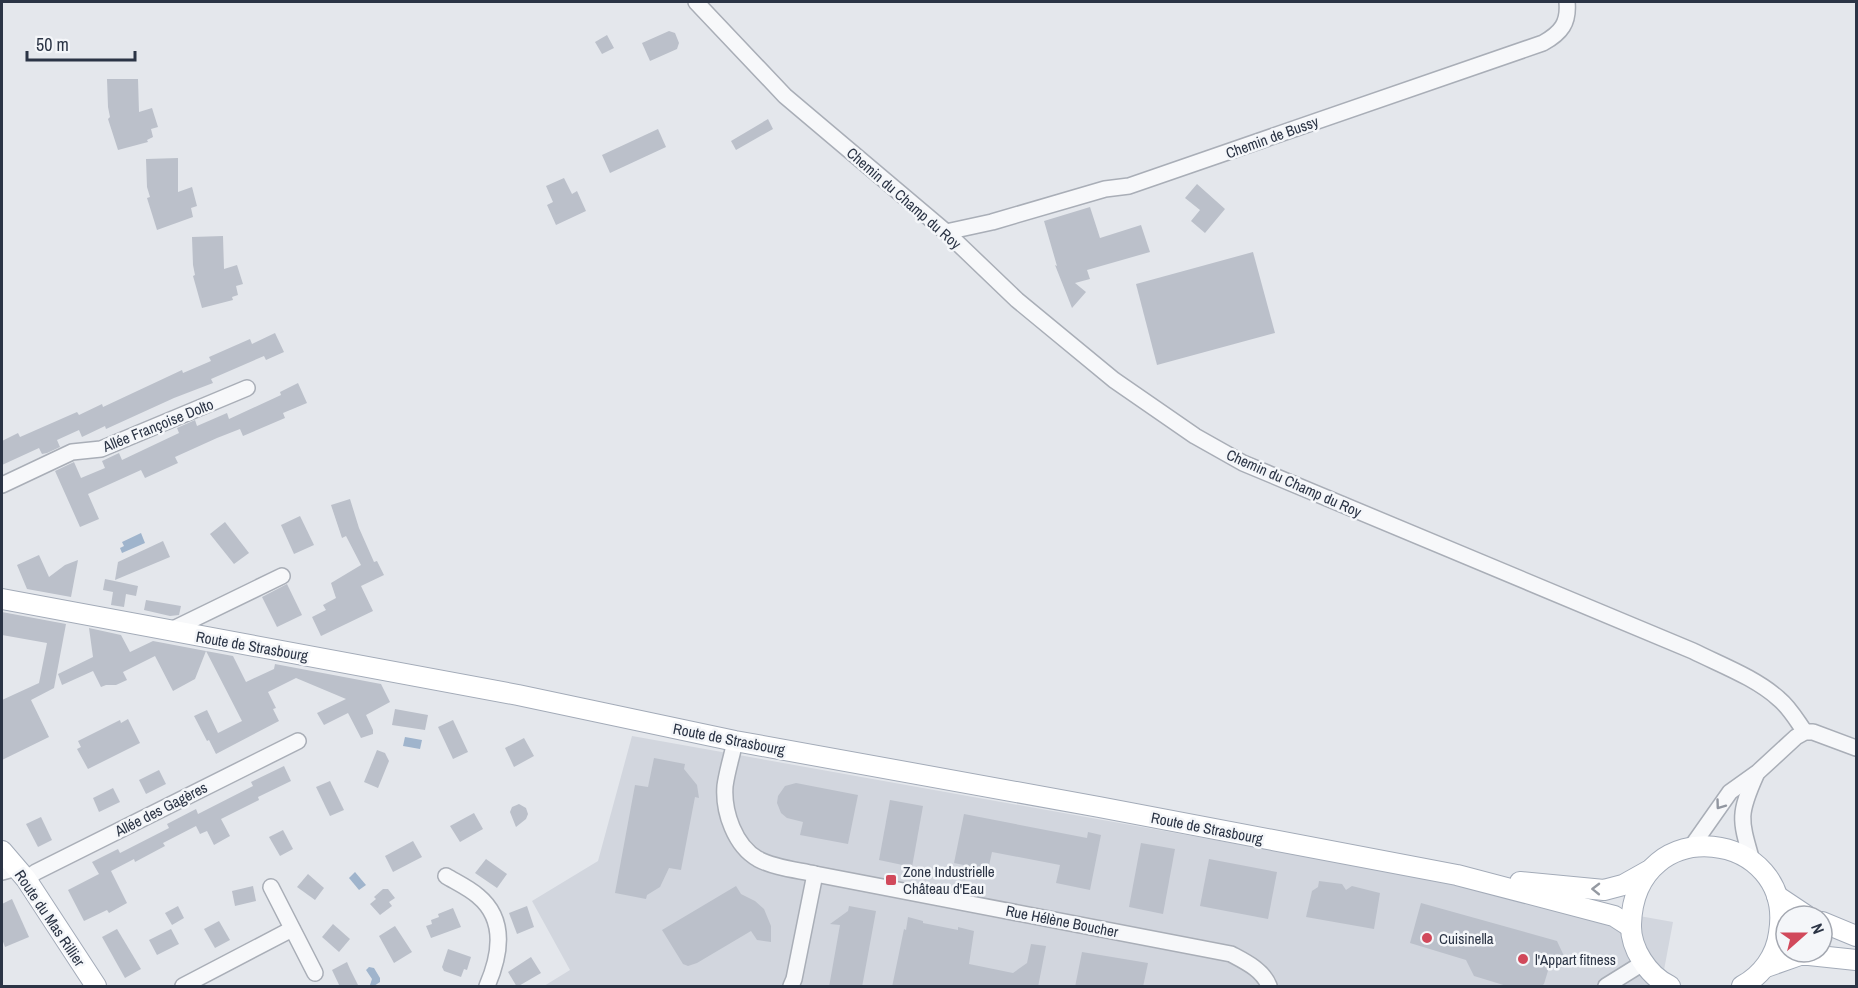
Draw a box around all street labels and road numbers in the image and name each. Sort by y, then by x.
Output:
street label: Chemin de Bussy [1223,110,1322,163]
street label: Chemin du Champ du Roy [842,142,966,254]
street label: Allée Françoise Dolto [99,393,217,457]
street label: Chemin du Champ du Roy [1223,444,1366,523]
street label: Route de Strasbourg [194,626,310,666]
street label: Route de Strasbourg [671,718,787,760]
street label: Allée des Gagères [110,777,211,842]
street label: Route de Strasbourg [1149,807,1265,849]
street label: Route du Mas Rillier [10,866,90,970]
street label: Rue Hélène Boucher [1004,900,1120,942]

